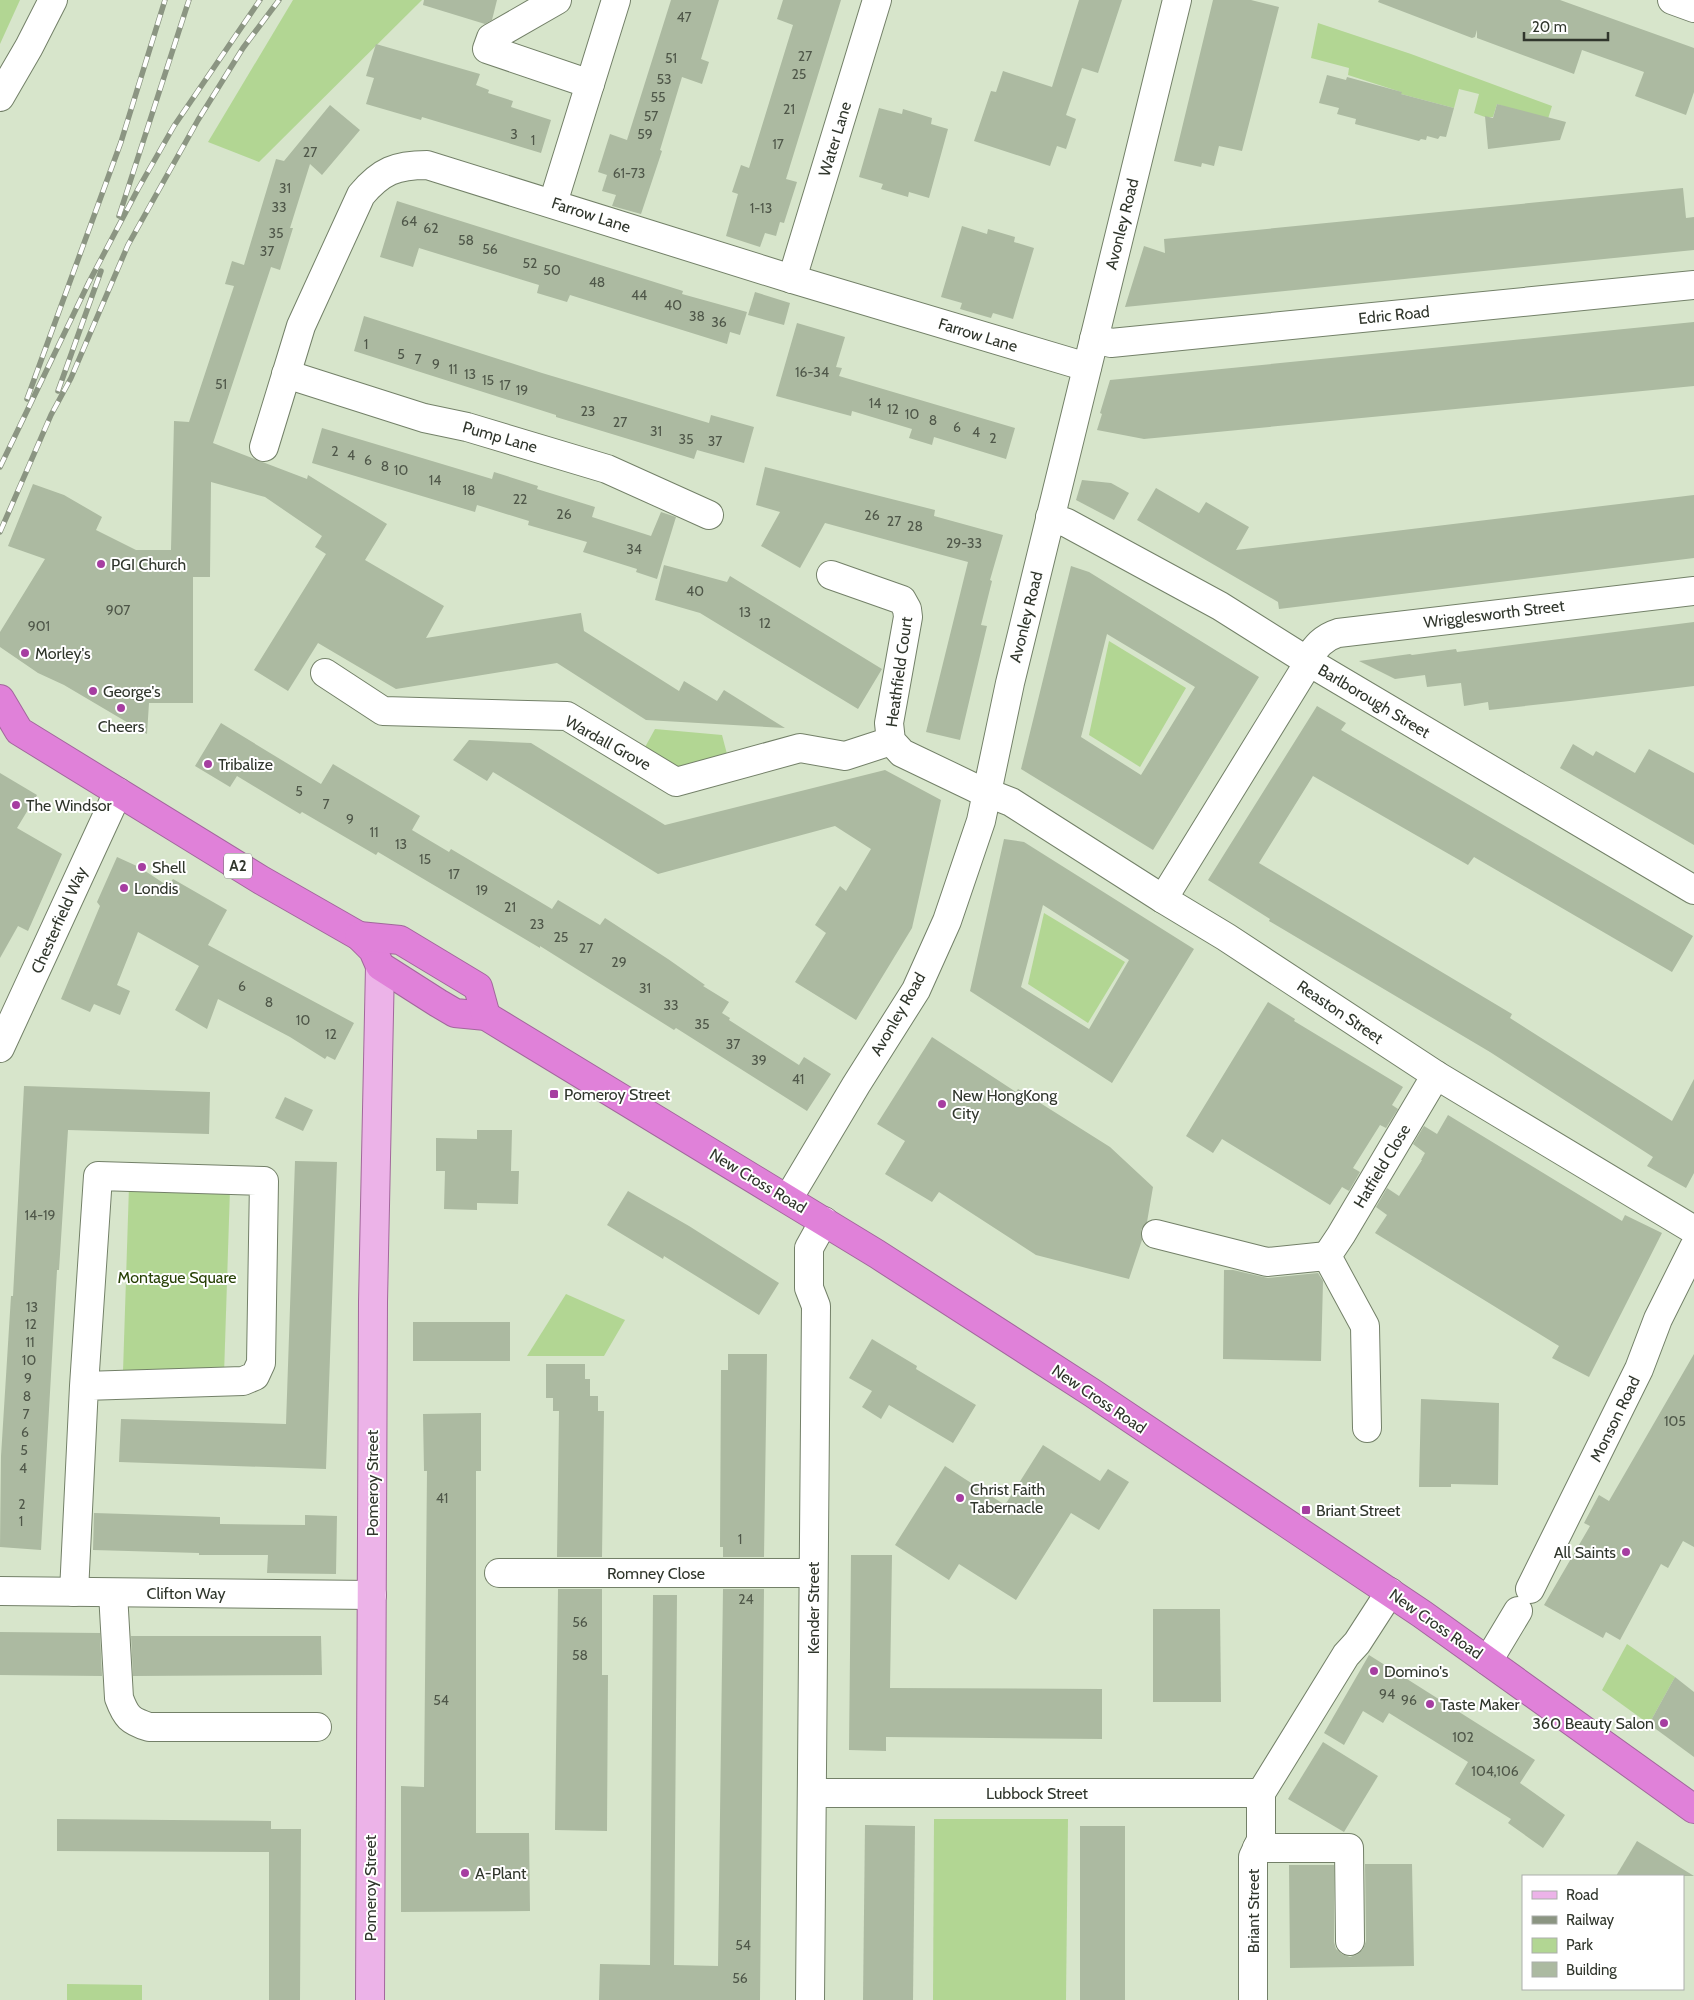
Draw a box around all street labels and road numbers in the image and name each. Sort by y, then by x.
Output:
street label: Water Lane [815,99,855,179]
street label: Avonley Road [1102,177,1142,271]
street label: Farrow Lane [549,193,633,237]
street label: Edric Road [1357,302,1431,328]
street label: Farrow Lane [936,314,1020,356]
street label: Pump Lane [460,417,540,457]
street label: Avonley Road [1006,570,1046,664]
street label: Wrigglesworth Street [1423,596,1566,632]
street label: Heathfield Court [882,615,916,728]
street label: Barlborough Street [1315,660,1434,742]
street label: Wardall Grove [562,712,654,774]
road number: A2 [224,854,252,878]
street label: Chesterfield Way [27,864,91,976]
street label: Avonley Road [867,969,929,1059]
street label: Reaston Street [1293,976,1387,1048]
street label: Hatfield Close [1350,1121,1414,1211]
street label: New Cross Road [706,1145,810,1217]
street label: New Cross Road [1048,1361,1150,1437]
street label: Monson Road [1586,1373,1644,1465]
street label: Pomeroy Street [363,1429,382,1536]
street label: Kender Street [804,1561,823,1654]
street label: Romney Close [607,1564,705,1583]
street label: Clifton Way [147,1584,225,1603]
street label: New Cross Road [1386,1585,1486,1663]
street label: Lubbock Street [986,1784,1089,1803]
street label: Pomeroy Street [361,1834,380,1941]
street label: Briant Street [1244,1868,1263,1953]

